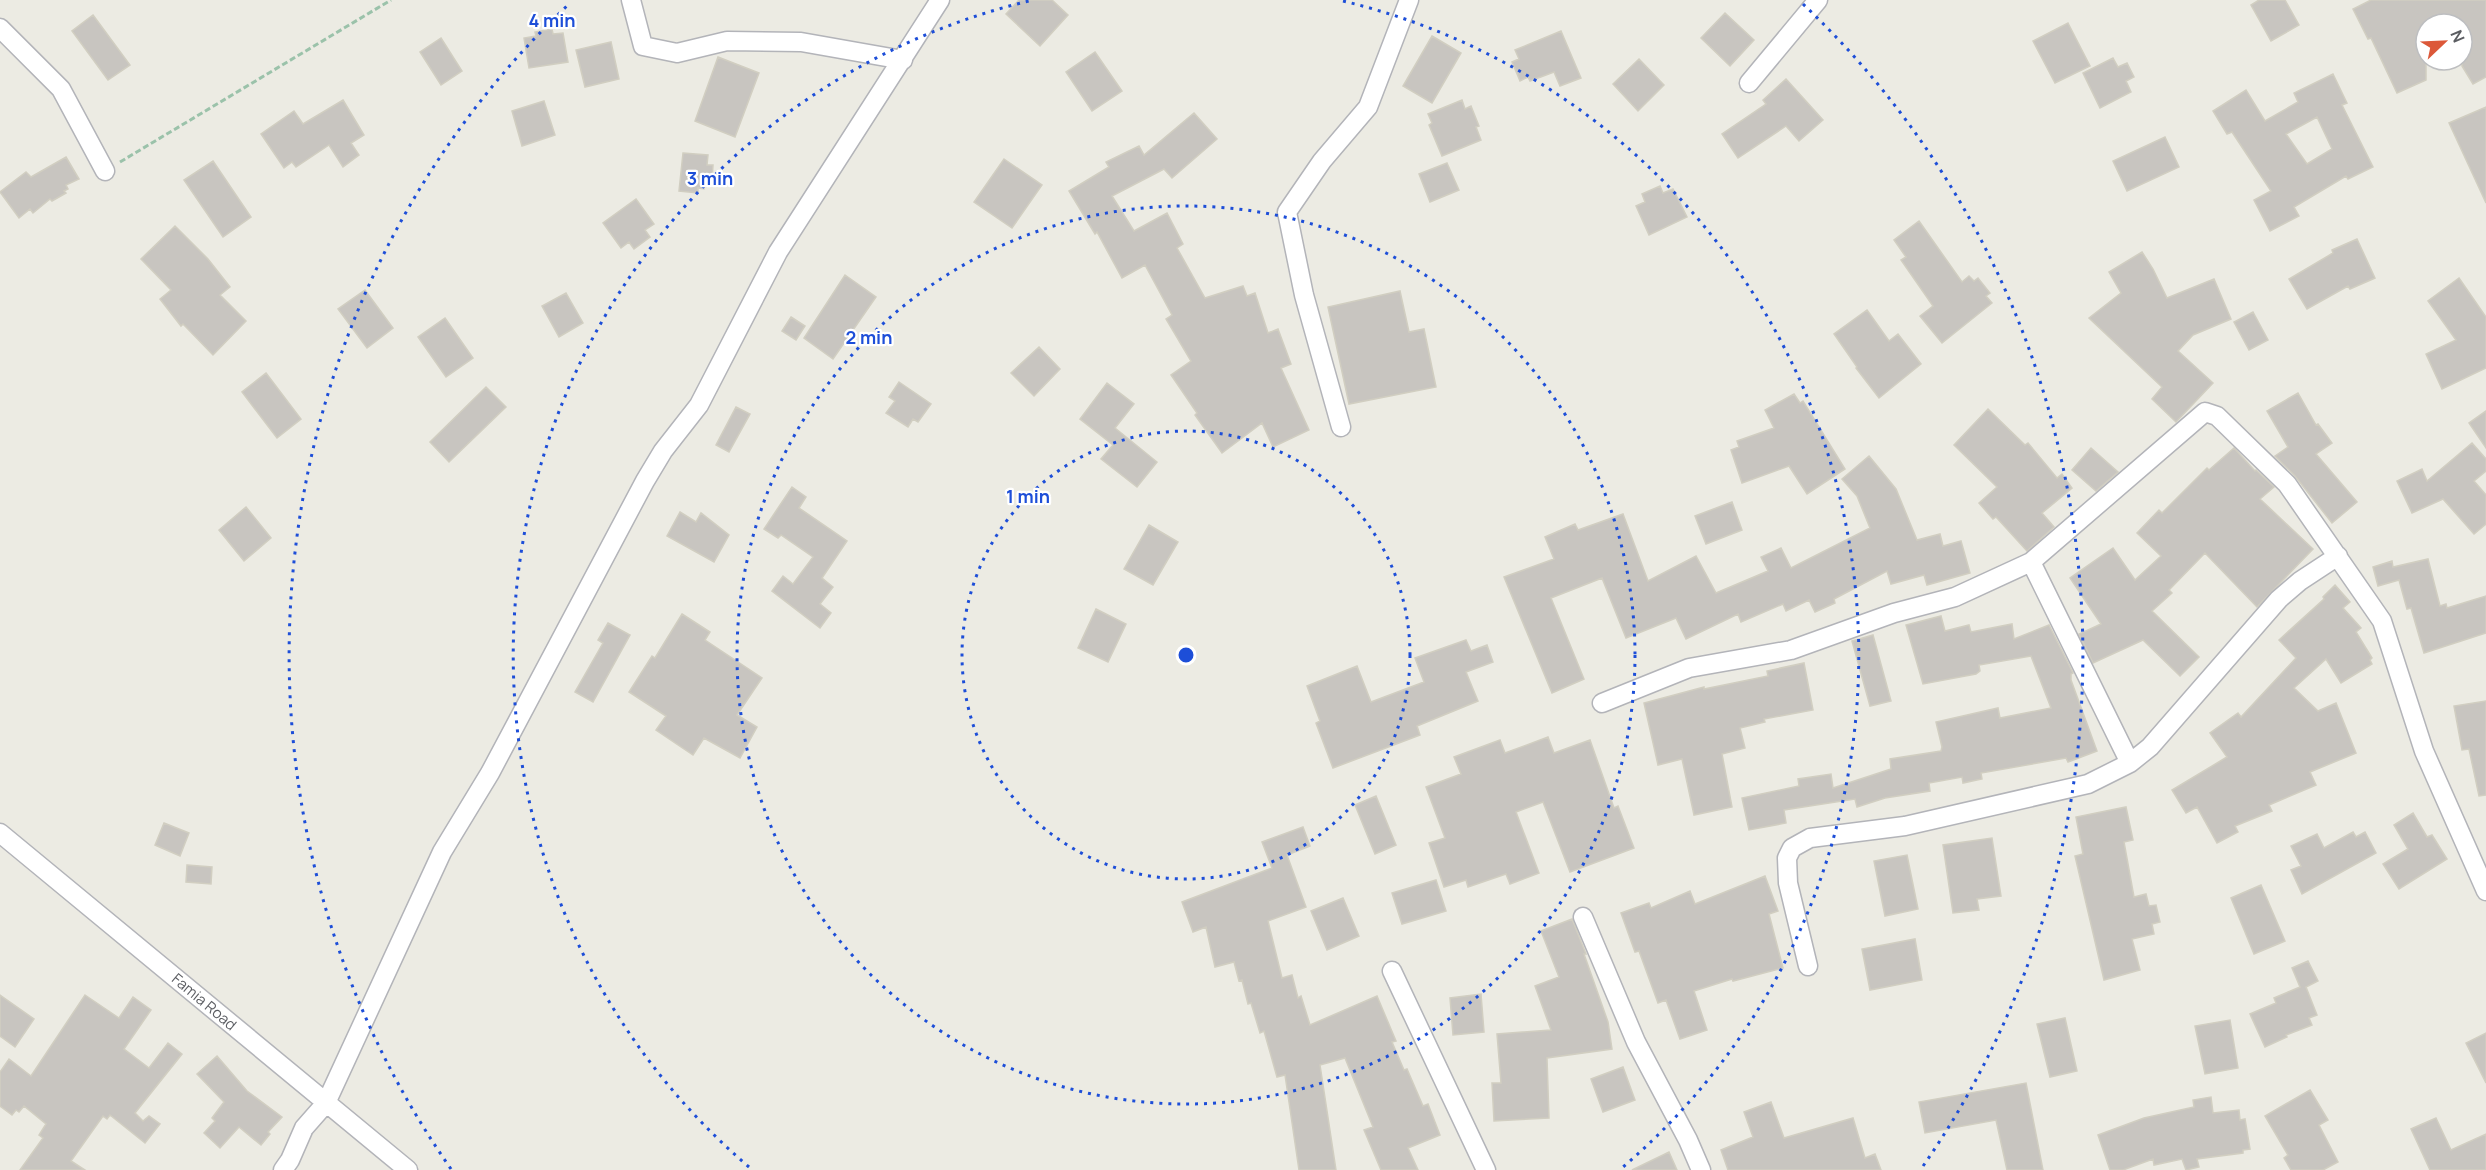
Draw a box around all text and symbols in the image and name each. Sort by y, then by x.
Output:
text: 4 min [528,8,576,32]
north arrow [2414,12,2474,72]
text: N [2445,27,2470,46]
text: 3 min [687,166,733,190]
text: 2 min [846,325,892,349]
text: 1 min [1006,484,1050,508]
centre of rings [1176,645,1196,665]
street label: Famia Road [167,968,241,1035]

